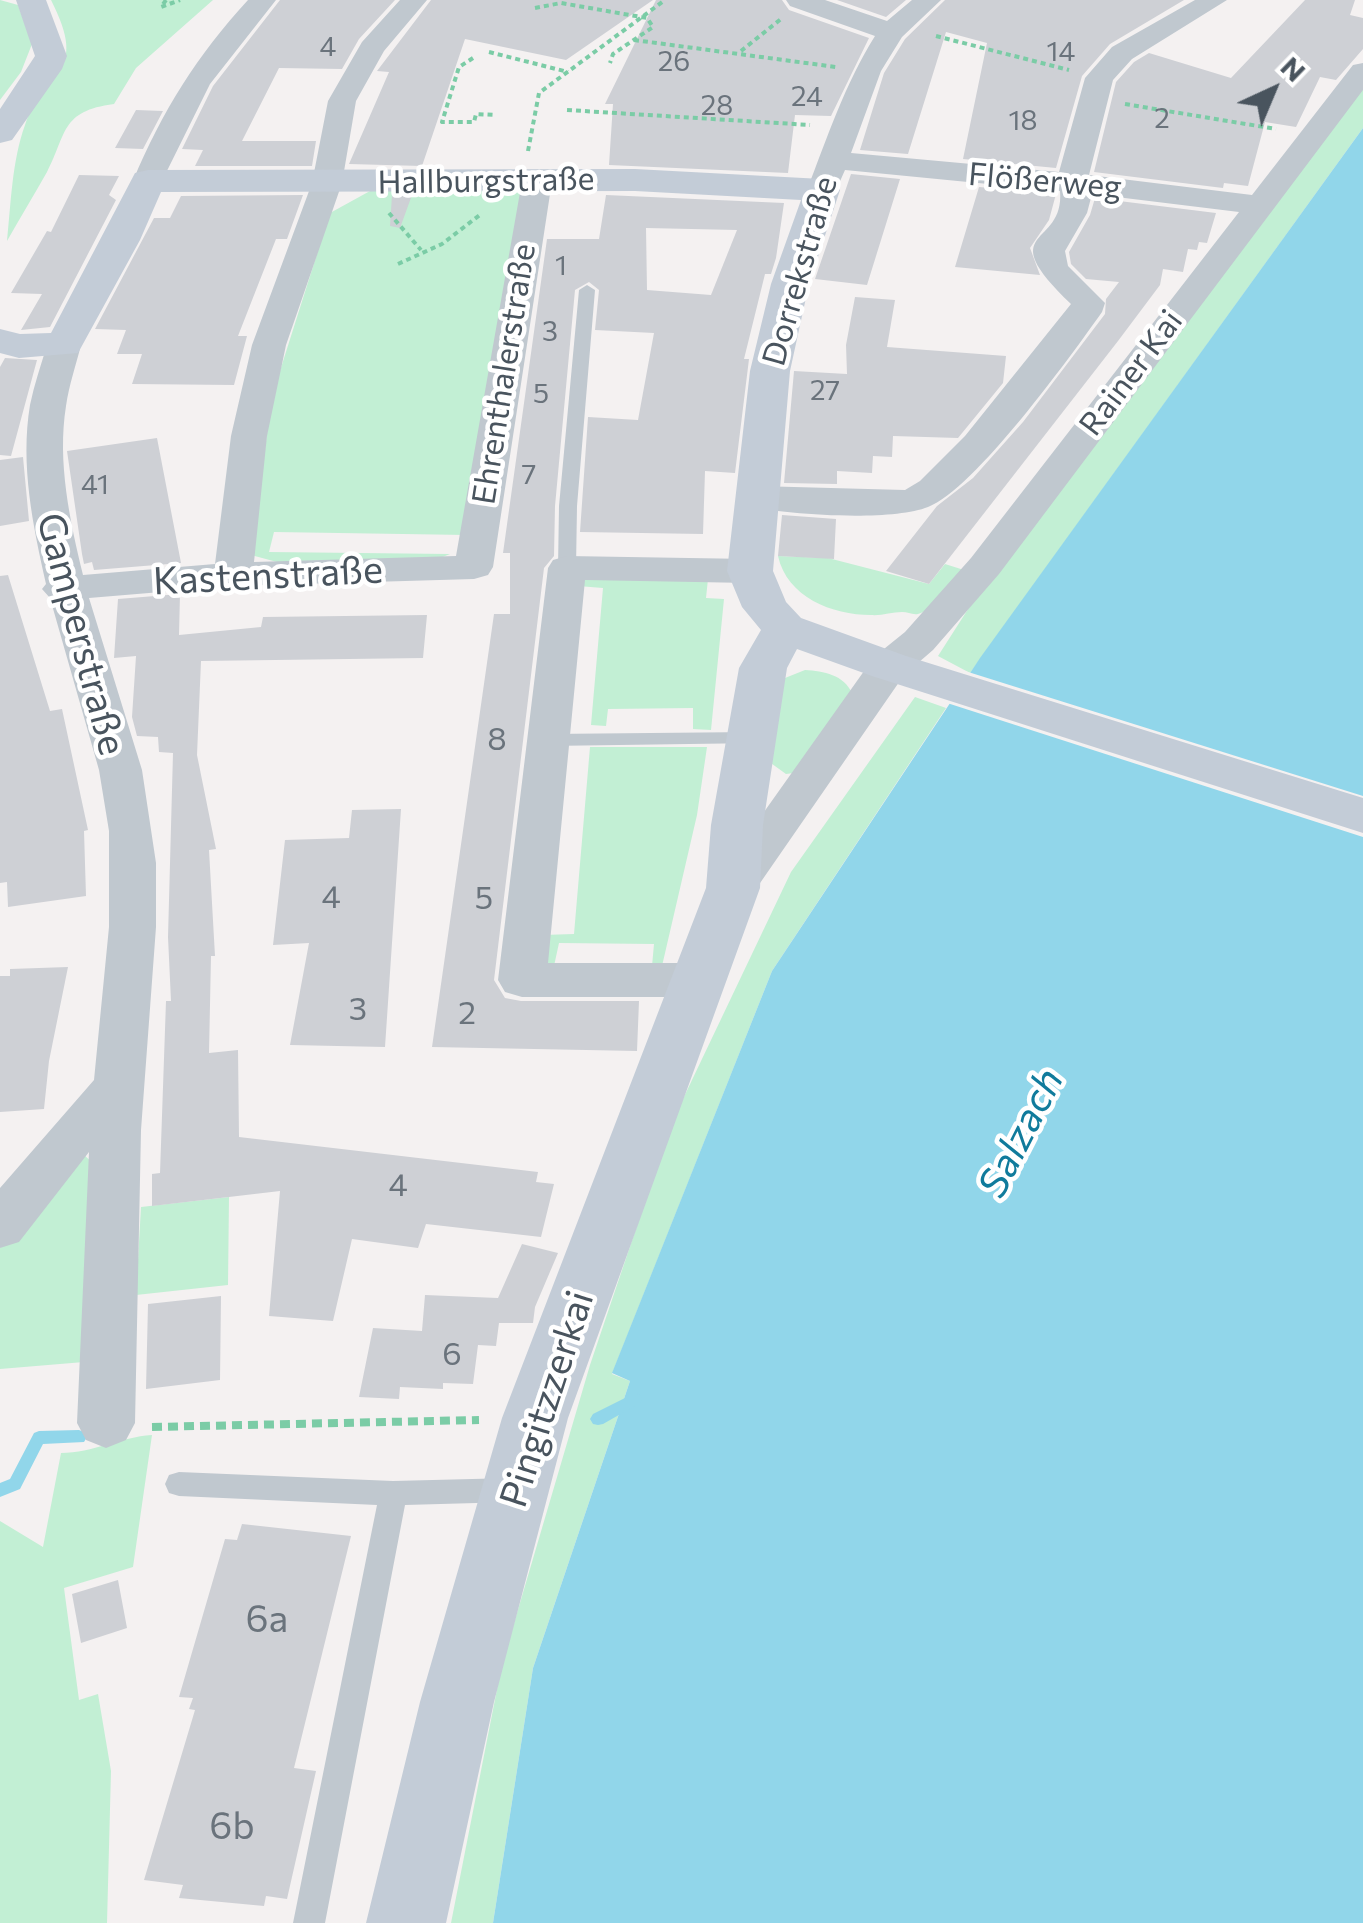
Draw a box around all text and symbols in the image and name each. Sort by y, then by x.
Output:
house number: 4 [320,30,336,64]
house number: 14 [1047,35,1075,69]
north arrow [1223,40,1323,140]
house number: 26 [658,45,690,79]
text: N [1274,49,1313,88]
house number: 24 [791,80,823,114]
house number: 28 [701,89,733,123]
house number: 2 [1154,102,1170,136]
house number: 18 [1009,104,1037,138]
street label: Flößerweg [967,155,1123,207]
street label: Hallburgstraße [377,160,595,202]
street label: Dorrekstraße [755,172,845,370]
street label: Ehrenthalerstraße [464,241,544,507]
house number: 1 [555,249,567,283]
street label: Rainer Kai [1071,303,1191,443]
house number: 3 [542,315,558,349]
house number: 27 [810,374,840,408]
house number: 5 [533,377,549,411]
house number: 7 [522,458,536,492]
house number: 41 [81,468,109,502]
street label: Gamperstraße [27,508,135,760]
street label: Kastenstraße [152,547,384,605]
house number: 8 [487,720,507,758]
house number: 4 [321,878,341,916]
house number: 5 [475,879,493,917]
house number: 3 [349,990,367,1028]
house number: 2 [458,994,476,1032]
water label: Salzach [968,1061,1074,1205]
house number: 4 [388,1166,408,1204]
street label: Pingitzzerkai [491,1285,603,1513]
house number: 6 [442,1335,462,1373]
house number: 6a [246,1596,288,1642]
house number: 6b [209,1803,255,1849]

